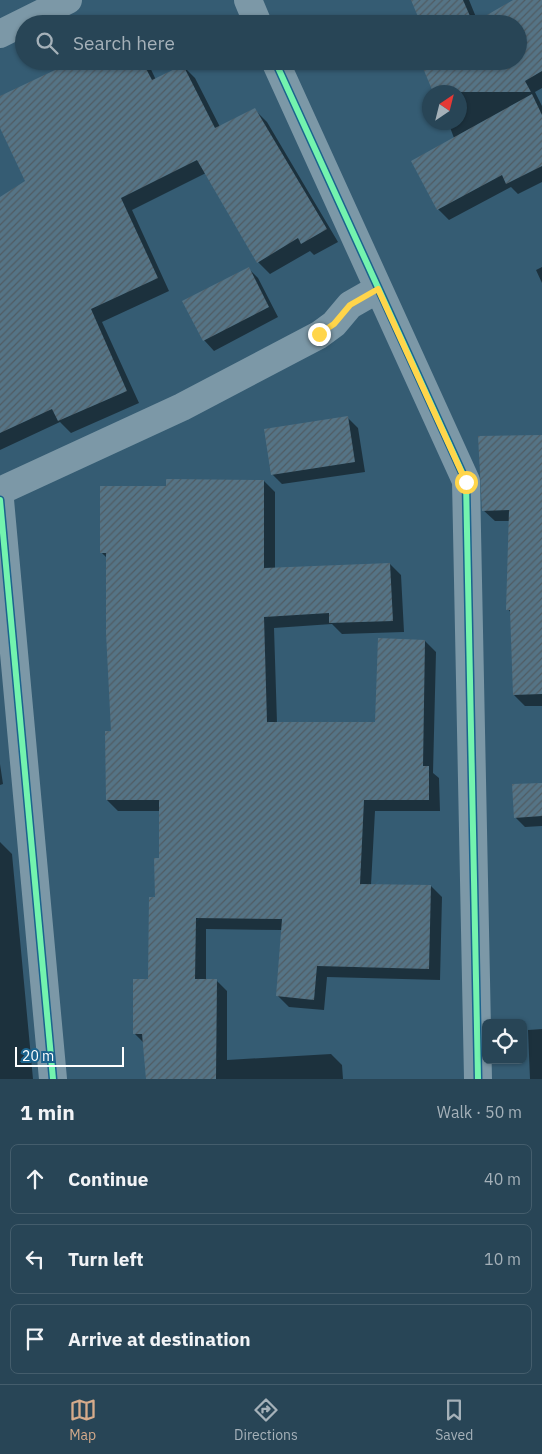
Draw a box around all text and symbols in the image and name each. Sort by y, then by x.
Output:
search box [15,15,527,70]
icon: search [33,29,61,57]
text: Search here [73,31,175,55]
north arrow [422,85,467,130]
route end [308,323,331,346]
route start [455,471,478,494]
map controls [482,1019,527,1064]
button: locate [482,1019,527,1064]
scale bar [15,1044,124,1067]
text: 20 m [22,1047,54,1065]
text: 1 min [20,1098,75,1126]
text: Walk · 50 m [437,1102,522,1122]
icon: ahead [21,1165,49,1193]
text: Continue [68,1167,148,1191]
text: 40 m [484,1169,521,1189]
icon: left [21,1245,49,1273]
text: Turn left [68,1247,144,1271]
text: 10 m [484,1249,521,1269]
icon: arrive [21,1325,49,1353]
text: Arrive at destination [68,1327,251,1351]
tab: Map [69,1396,97,1444]
tab: Directions [234,1396,298,1444]
tab: Saved [435,1396,473,1444]

